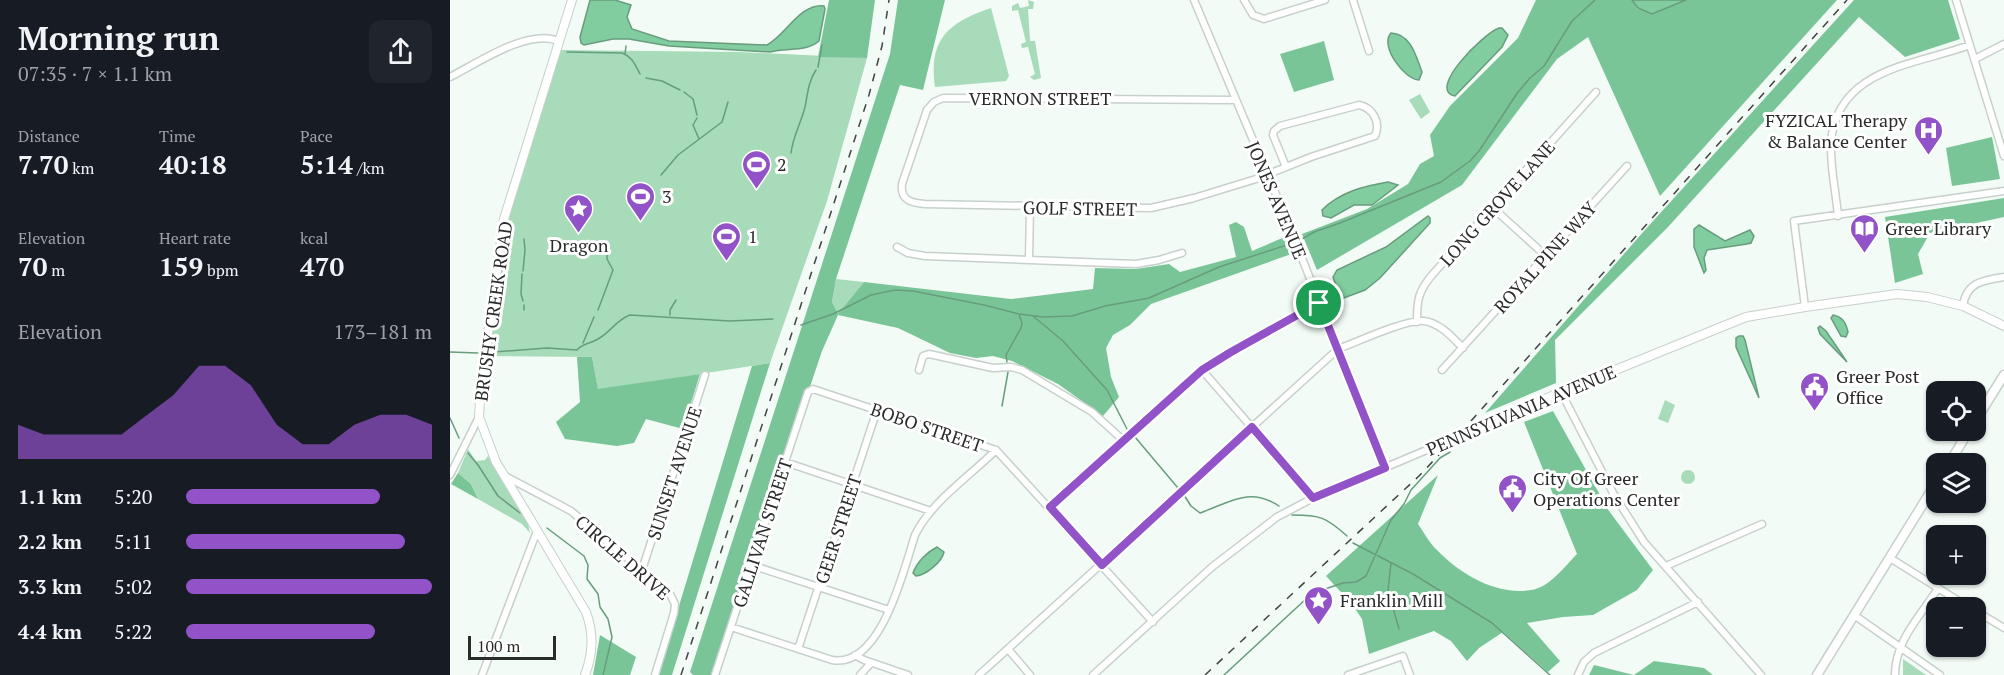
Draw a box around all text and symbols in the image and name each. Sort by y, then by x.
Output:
text: Morning run [18,16,220,59]
button: share [369,20,432,83]
text: 07:35 · 7 × 1.1 km [18,60,172,87]
street label: VERNON STREET [969,86,1111,110]
place label: FYZICAL Therapy & Balance Center [1765,108,1908,153]
hospital icon: FYZICAL Therapy & Balance Center [1912,114,1944,156]
text: Distance [18,125,80,147]
text: Time [159,125,196,147]
text: Pace [300,125,333,147]
street label: LONG GROVE LANE [1434,135,1560,271]
street label: JONES AVENUE [1241,137,1313,263]
text: 7.70 [18,147,68,181]
text: 40:18 [159,147,227,181]
text: 5:14 [300,147,353,181]
sports icon: 2 [740,148,772,190]
place label: 2 [777,152,787,176]
text: km [68,157,94,179]
text: /km [353,157,384,179]
sports icon: 3 [625,180,657,222]
place label: 3 [662,184,672,208]
place icon: Dragon [563,192,595,234]
street label: GOLF STREET [1023,195,1137,221]
street label: ROYAL PINE WAY [1488,196,1602,318]
library icon: Greer Library [1848,212,1880,254]
place label: Greer Library [1885,216,1992,240]
street label: BRUSHY CREEK ROAD [468,219,518,403]
sports icon: 1 [711,220,743,262]
place label: 1 [748,224,758,248]
text: Elevation [18,227,85,249]
text: Heart rate [159,227,231,249]
text: kcal [300,227,328,249]
place label: Dragon [550,233,609,257]
text: 70 [18,249,47,283]
text: 159 [159,249,203,283]
text: 470 [300,249,344,283]
text: m [47,259,65,281]
text: bpm [203,259,239,281]
pin [1293,277,1344,328]
icon: arrive [1302,286,1335,319]
text: Elevation [18,318,102,345]
text: 173–181 m [333,318,432,345]
street label: PENNSYLVANIA AVENUE [1422,359,1620,461]
place label: Greer Post Office [1836,364,1920,409]
public building icon: Greer Post Office [1799,370,1831,412]
map controls [1926,381,1986,657]
button: locate [1926,381,1986,441]
street label: BOBO STREET [868,397,986,457]
street label: SUNSET AVENUE [641,403,707,543]
button: layers [1926,453,1986,513]
street label: GALLIVAN STREET [727,455,797,611]
place label: City Of Greer Operations Center [1533,466,1680,511]
street label: GEER STREET [809,471,867,587]
public building icon: City Of Greer Operations Center [1496,472,1528,514]
text: 1.1 km [18,483,82,510]
text: 5:20 [114,483,153,510]
street label: CIRCLE DRIVE [570,509,676,605]
button: + [1926,525,1986,585]
text: 2.2 km [18,528,82,555]
text: 5:11 [114,528,153,555]
text: 3.3 km [18,573,82,600]
text: 5:02 [114,573,153,600]
place icon: Franklin Mill [1303,584,1335,626]
place label: Franklin Mill [1340,588,1444,612]
button: − [1926,597,1986,657]
text: 4.4 km [18,618,82,645]
text: 5:22 [114,618,153,645]
scale bar [468,633,556,660]
text: 100 m [477,635,520,657]

